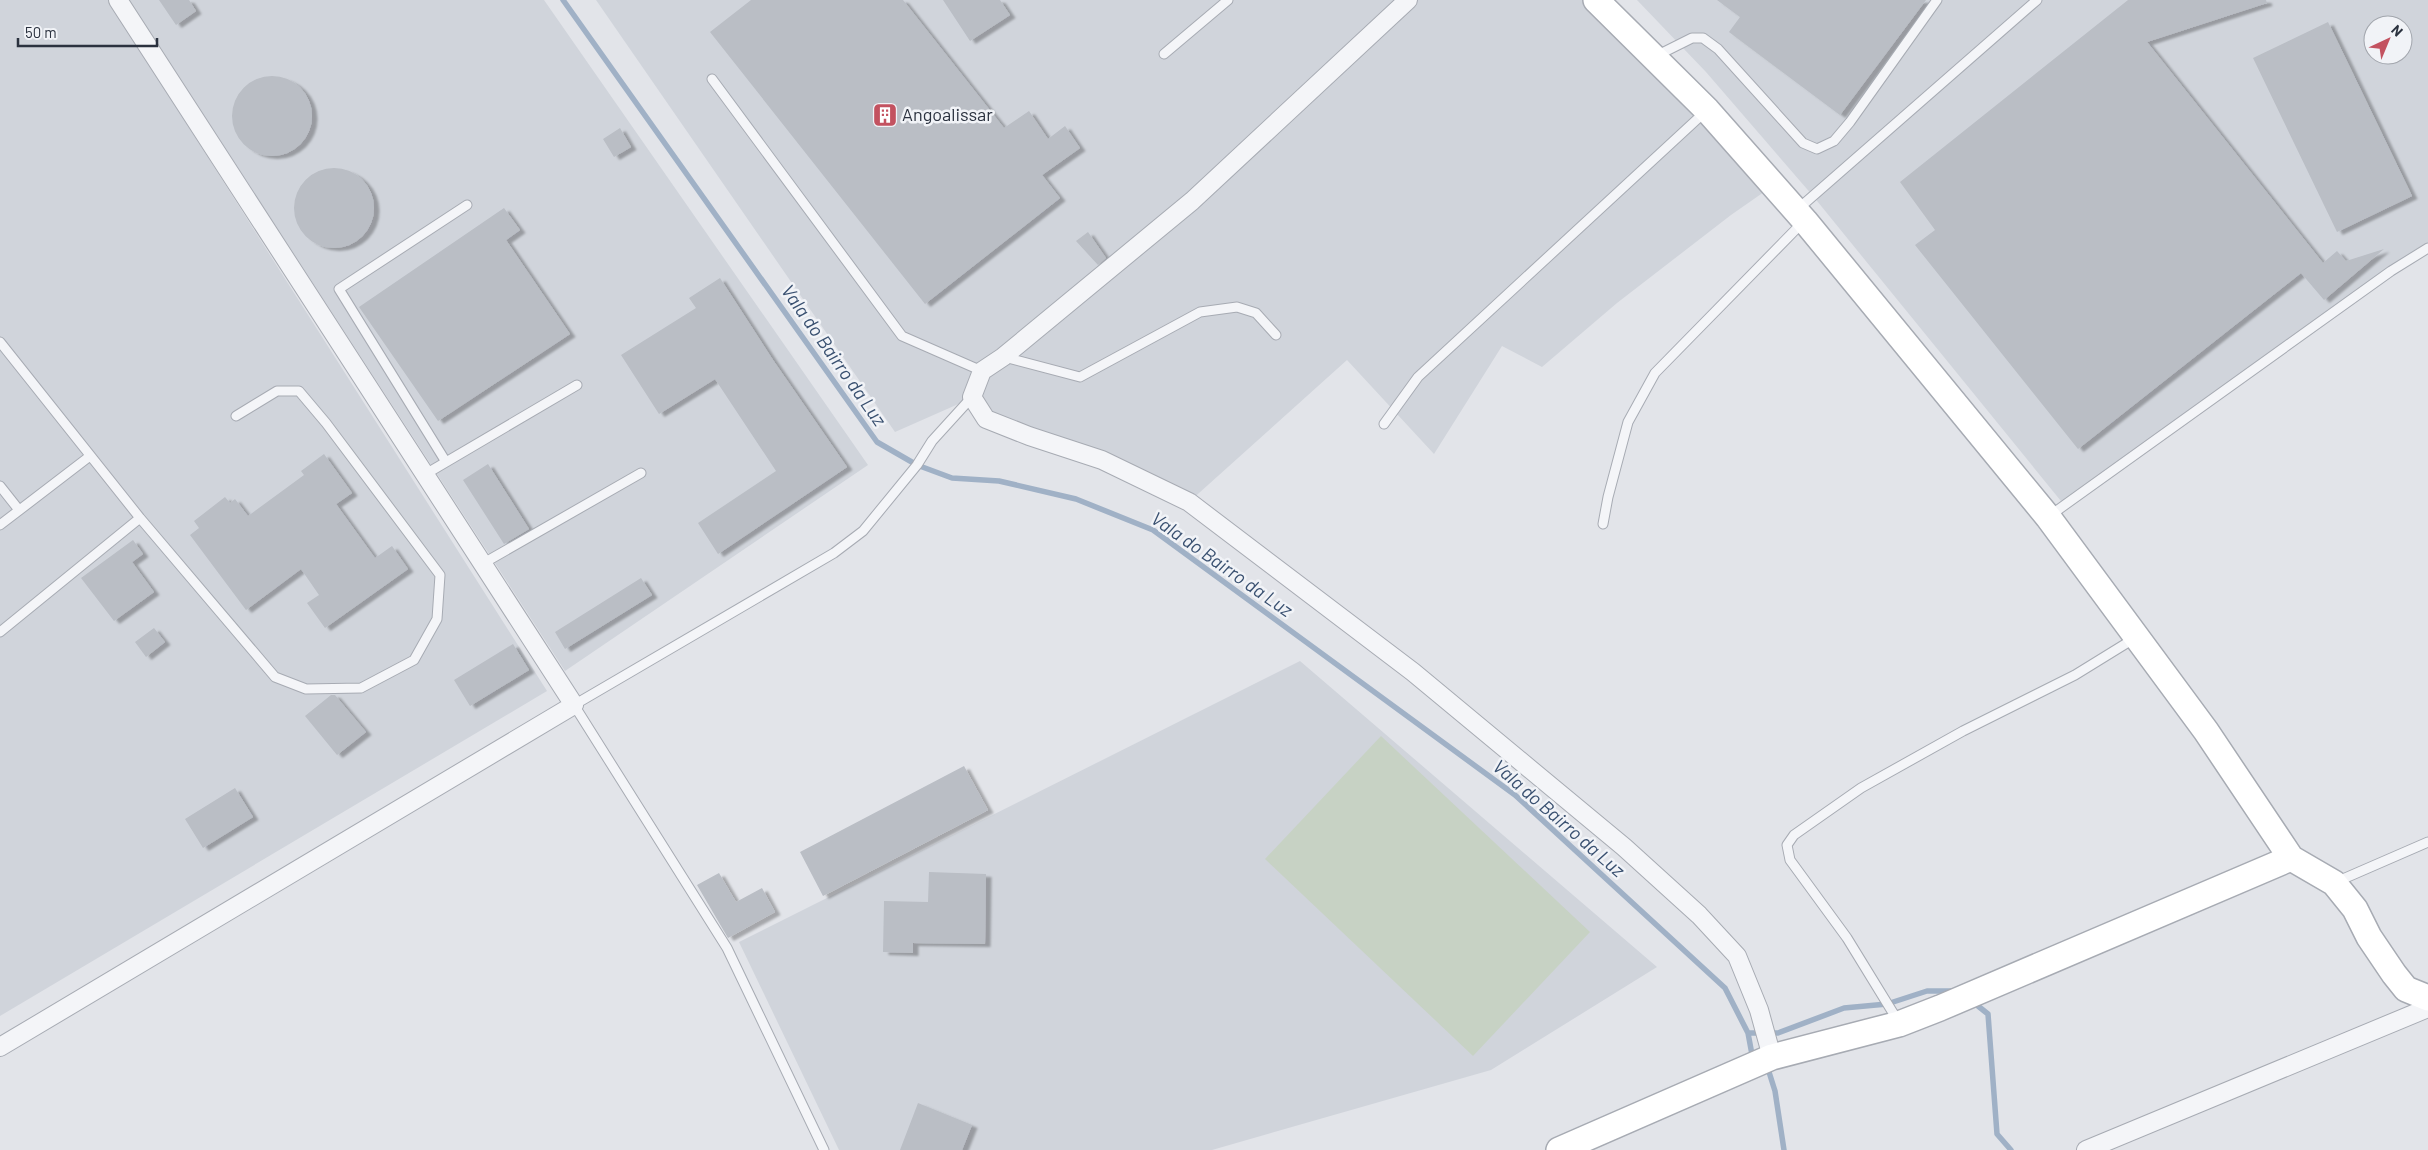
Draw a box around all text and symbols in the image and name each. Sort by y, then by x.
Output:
scale bar [18,15,156,47]
north arrow [2363,15,2413,65]
text: N [2388,21,2407,40]
text: 50 m [25,23,57,41]
building icon: Angoalissar [872,102,898,128]
place label: Angoalissar [902,103,993,125]
water label: Vala do Bairro da Luz [777,280,892,430]
water label: Vala do Bairro da Luz [1147,506,1298,621]
water label: Vala do Bairro da Luz [1489,754,1631,882]

